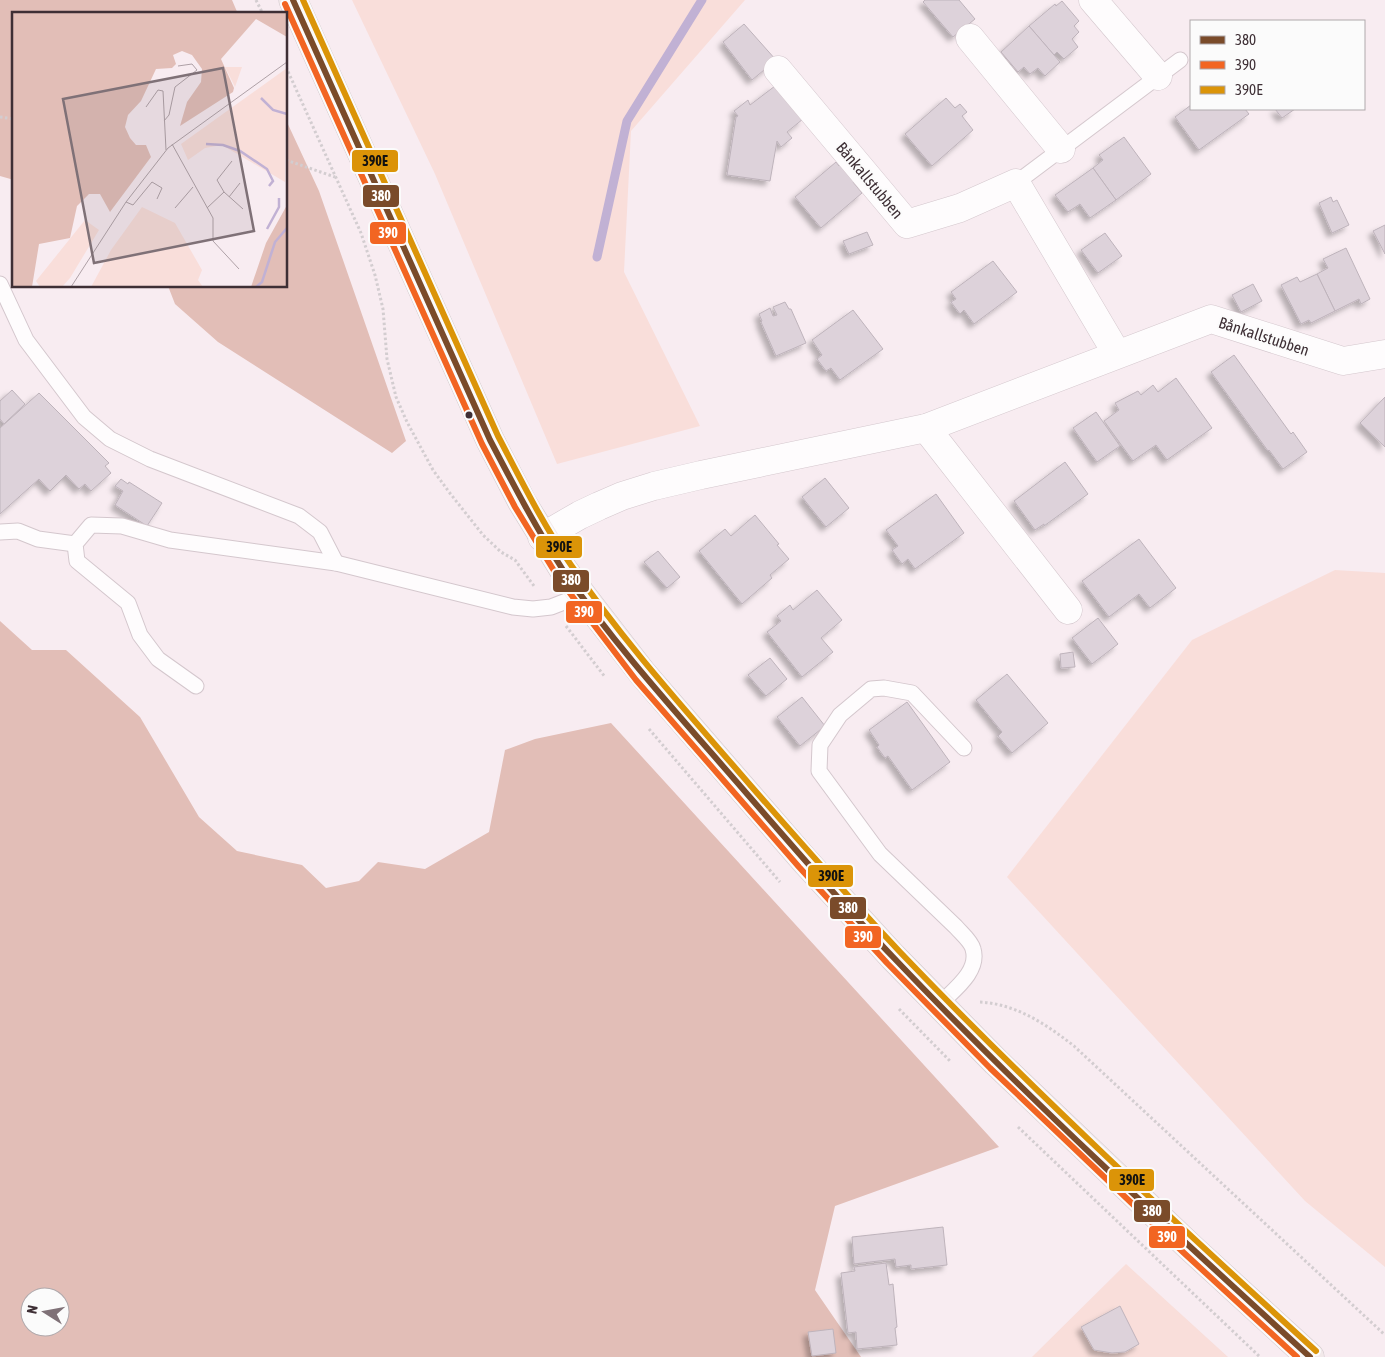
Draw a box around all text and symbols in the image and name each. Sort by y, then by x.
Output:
inset map [12,12,288,288]
legend [1190,20,1365,110]
text: 380 [1235,31,1256,48]
text: 390 [1235,56,1256,73]
text: 390E [1235,81,1263,98]
street label: Bånkallstubben [833,138,907,222]
line badge: 390E [351,149,399,173]
text: 390E [362,153,388,169]
line badge: 380 [362,184,400,208]
text: 380 [371,188,391,204]
line badge: 390 [369,221,407,245]
text: 390 [378,225,398,241]
street label: Bånkallstubben [1217,313,1311,359]
unlabelled marker [464,410,474,420]
line badge: 390E [535,535,583,559]
text: 390E [546,539,572,555]
line badge: 380 [552,569,590,593]
text: 380 [561,572,581,588]
line badge: 390 [565,600,603,624]
text: 390 [574,604,594,620]
line badge: 390E [807,864,854,888]
text: 390E [818,868,844,884]
line badge: 380 [829,896,867,920]
text: 380 [838,900,858,916]
line badge: 390 [844,925,882,949]
text: 390 [853,929,873,945]
line badge: 390E [1108,1168,1155,1192]
text: 390E [1119,1172,1145,1188]
line badge: 380 [1133,1199,1171,1223]
text: 380 [1142,1203,1162,1219]
line badge: 390 [1148,1225,1186,1249]
text: 390 [1157,1229,1177,1245]
north arrow [20,1287,70,1337]
text: N [24,1304,41,1315]

